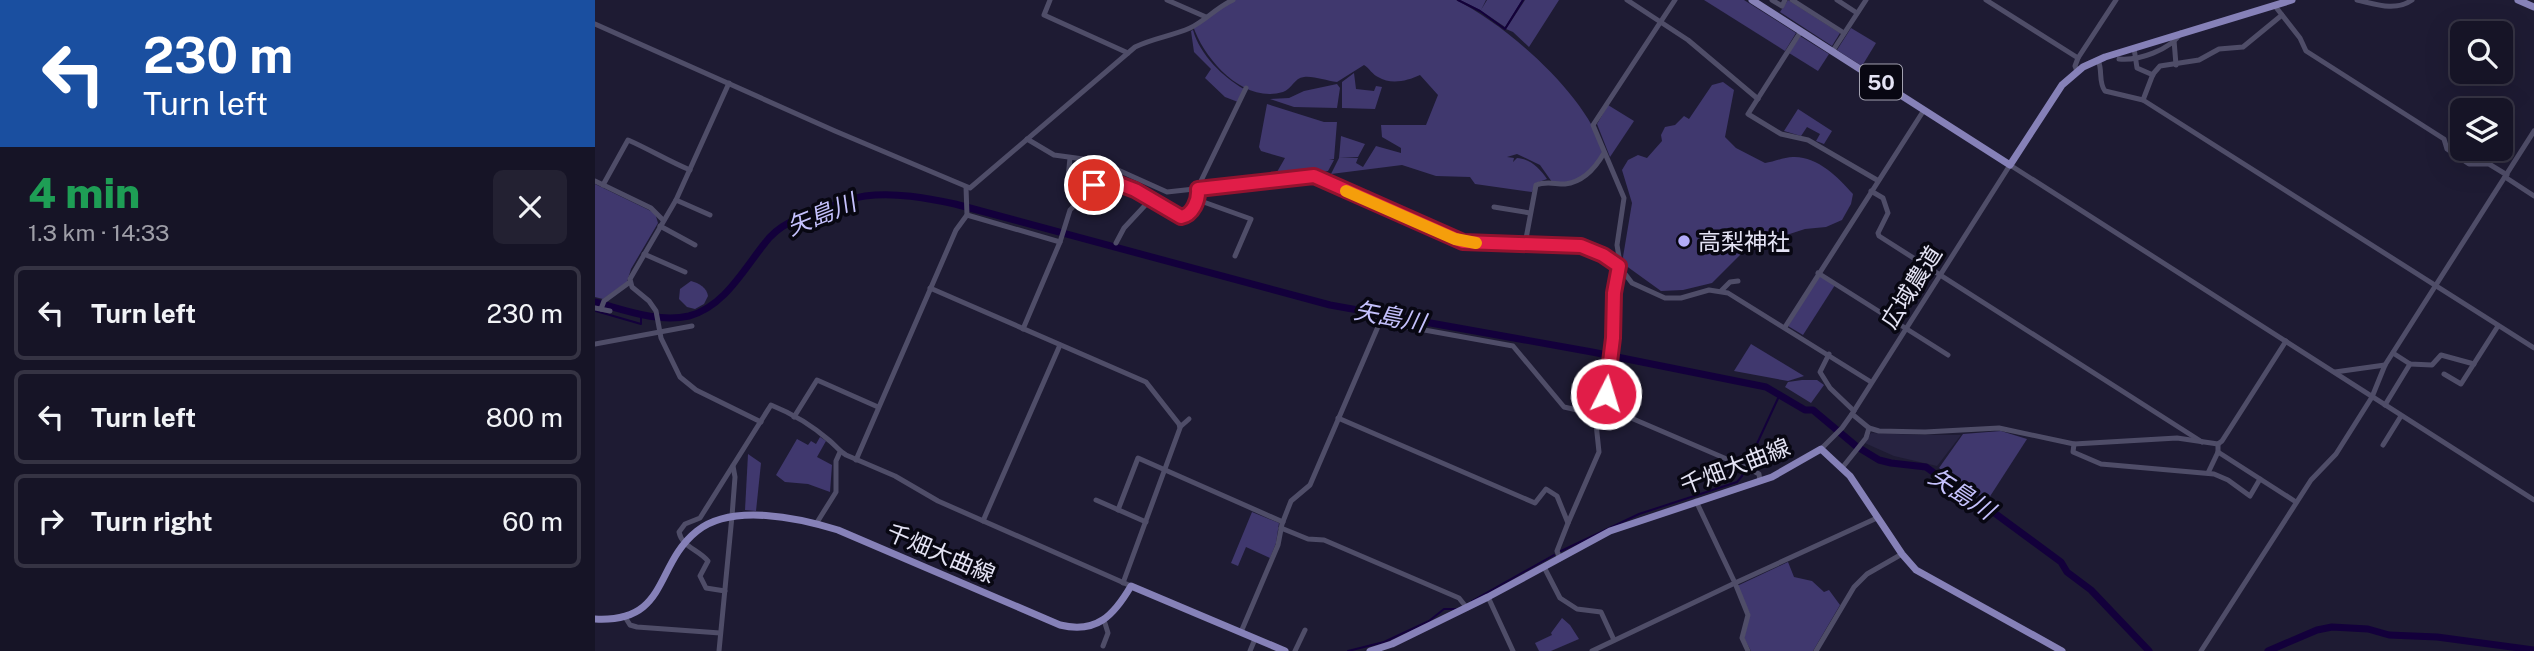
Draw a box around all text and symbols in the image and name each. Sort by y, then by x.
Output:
map controls [2450,21,2513,161]
button: search [2450,21,2513,84]
text: 230 m [143,26,293,84]
icon: left [28,28,119,119]
road number: 50 [1860,64,1902,100]
text: Turn left [143,85,268,122]
button: layers [2450,98,2513,161]
pin [1064,155,1124,215]
icon: arrive [1075,166,1113,204]
text: 4 min [28,168,140,217]
button: close [493,170,567,244]
water label: 矢島川 [782,186,862,240]
text: 1.3 km · 14:33 [28,219,170,246]
place label: 高梨神社 [1698,228,1790,255]
marker: 高梨神社 [1676,233,1692,249]
street label: 広域農道 [1875,241,1947,333]
icon: left [32,294,70,332]
water label: 矢島川 [1352,295,1431,337]
text: Turn left [91,298,196,329]
text: 230 m [487,298,563,329]
position arrow [1569,357,1643,431]
icon: left [32,398,70,436]
text: Turn left [91,402,196,433]
text: 800 m [486,402,563,433]
street label: 千畑大曲線 [1676,433,1794,499]
water label: 矢島川 [1924,462,2002,526]
icon: right [32,502,70,540]
text: Turn right [91,506,213,537]
text: 60 m [502,506,563,537]
street label: 千畑大曲線 [883,518,999,588]

